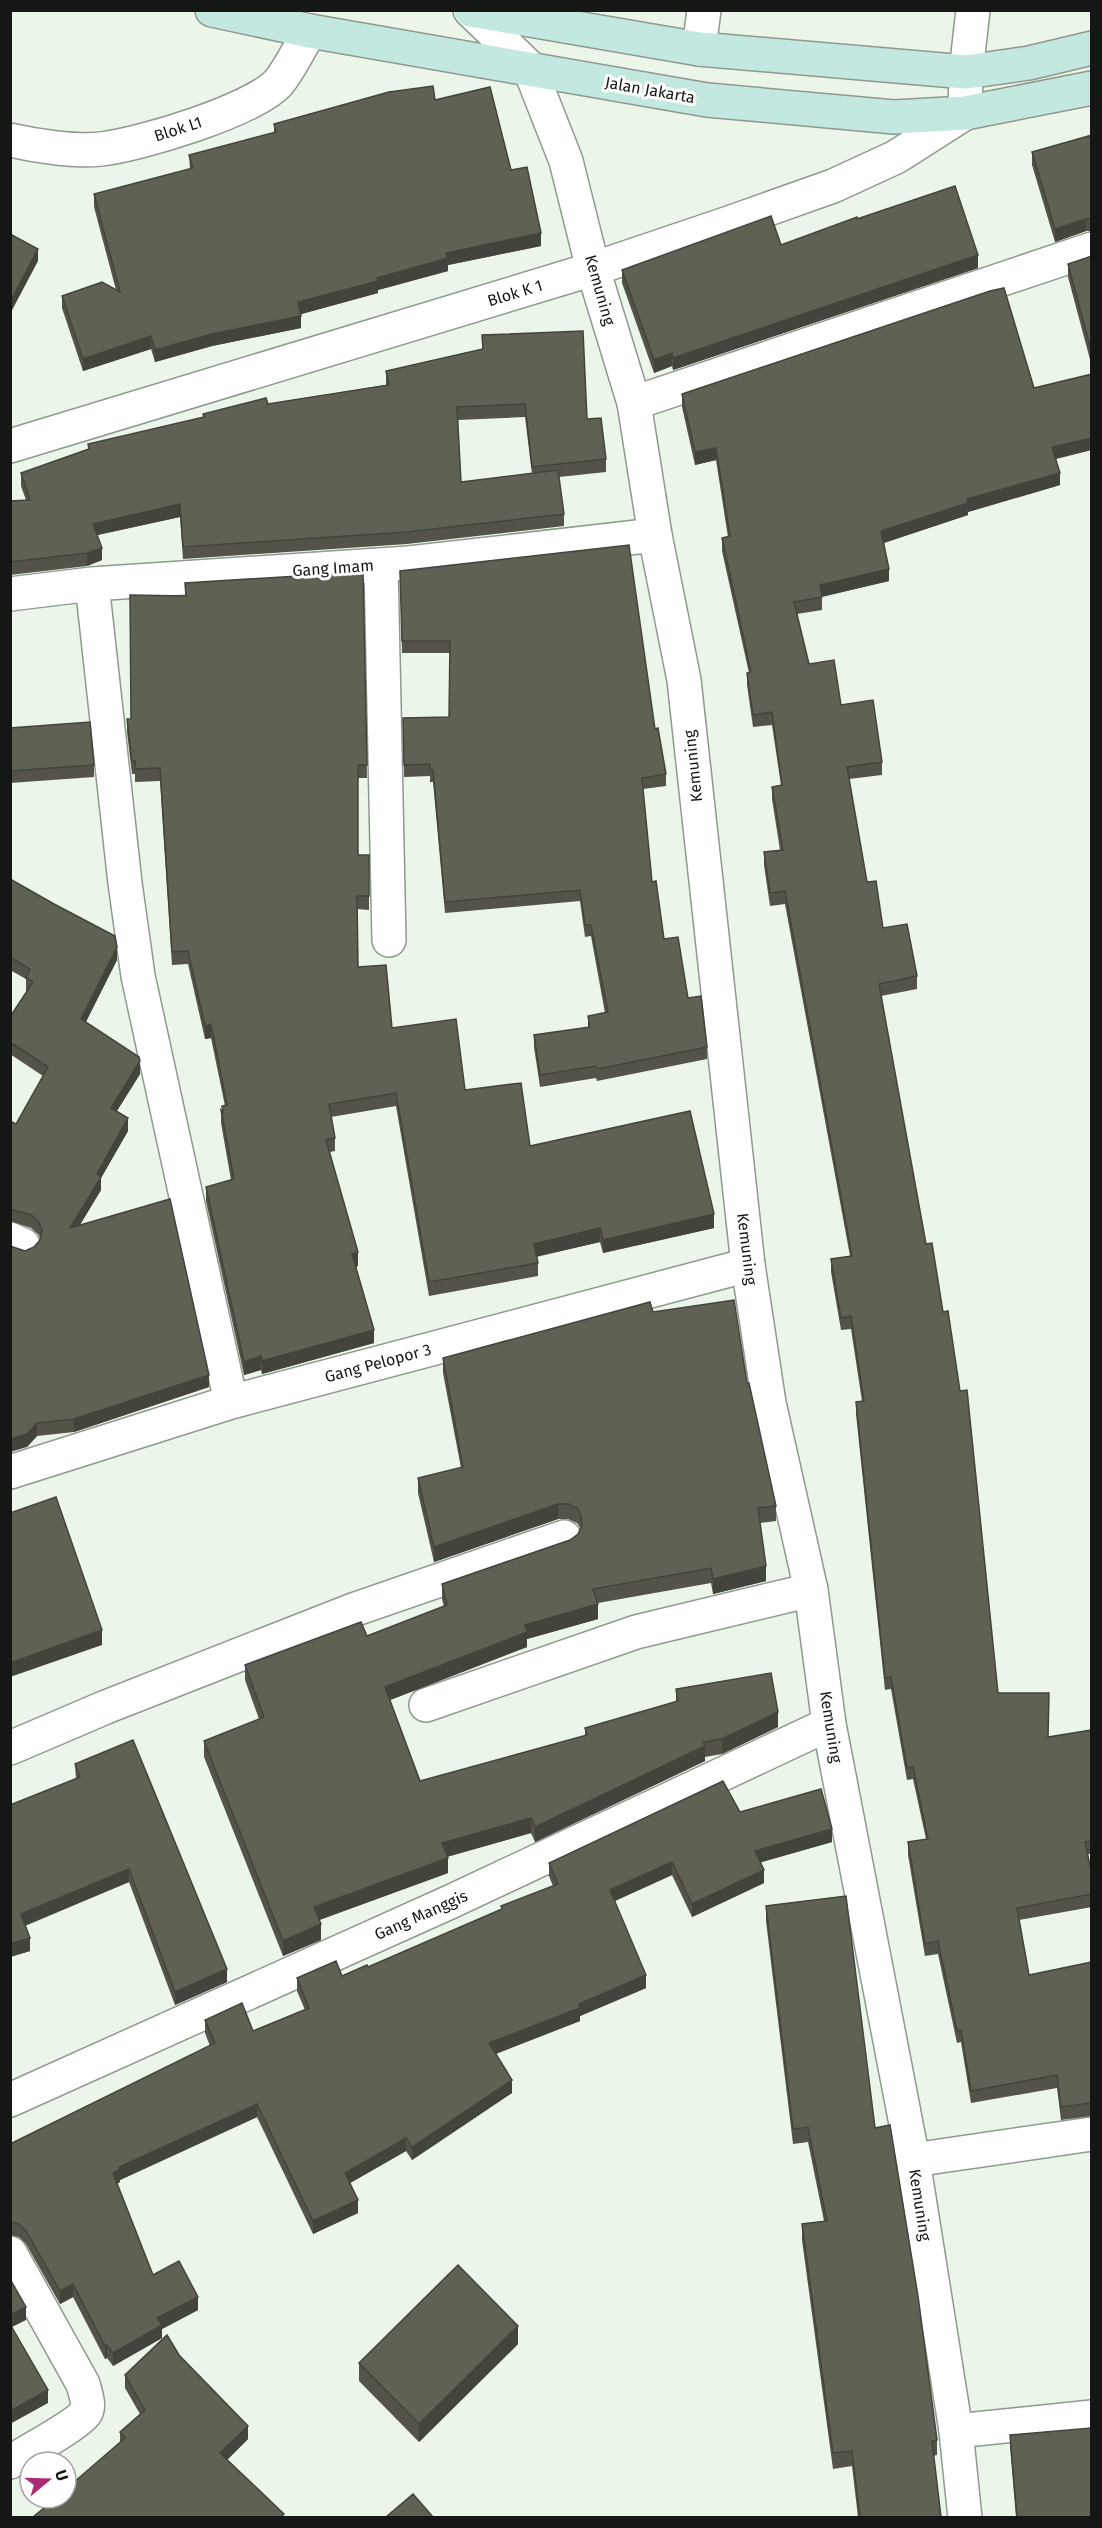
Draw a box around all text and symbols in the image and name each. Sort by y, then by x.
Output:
street label: Jalan Jakarta [603,73,697,107]
street label: Blok L1 [152,112,204,146]
street label: Kemuning [581,253,619,328]
street label: Blok K 1 [485,276,545,310]
street label: Gang Imam [292,556,374,580]
street label: Kemuning [680,728,706,803]
street label: Kemuning [733,1212,761,1287]
street label: Gang Pelopor 3 [323,1340,433,1386]
street label: Kemuning [816,1690,846,1765]
street label: Gang Manggis [372,1886,470,1944]
street label: Kemuning [905,2168,935,2243]
north arrow [18,2450,78,2510]
text: U [51,2467,72,2483]

